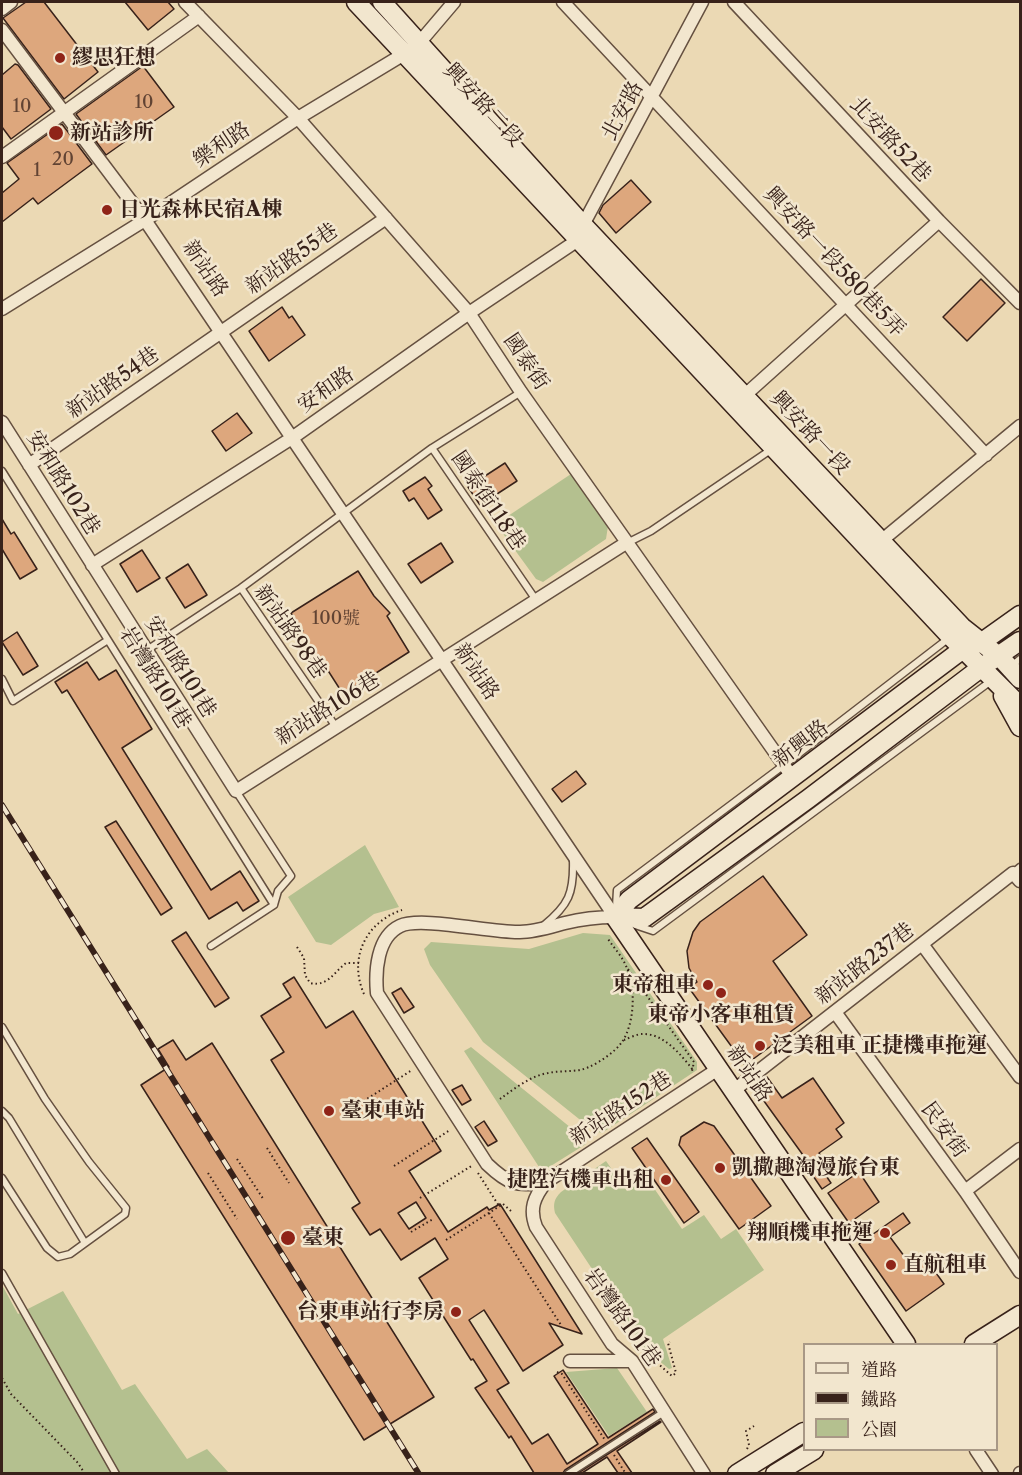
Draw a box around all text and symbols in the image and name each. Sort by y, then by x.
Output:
place label: 繆思狂想 [72,45,156,71]
marker: 繆思狂想 [53,51,67,65]
street label: 興安路二段 [438,58,528,152]
street label: 北安路 [597,77,649,145]
house number: 10 [135,92,153,114]
street label: 北安路52巷 [844,92,936,188]
house number: 10 [13,96,31,118]
street label: 樂利路 [189,117,255,173]
place label: 新站診所 [70,120,154,146]
marker: 新站診所 [47,124,65,142]
house number: 20 [52,149,74,171]
house number: 1 [33,160,41,182]
street label: 興安路一段580巷5弄 [758,182,910,342]
place label: 日光森林民宿A棟 [119,197,282,223]
marker: 日光森林民宿A棟 [100,203,114,217]
street label: 新站路55巷 [241,218,343,300]
street label: 新站路 [177,236,233,302]
street label: 國泰街 [498,329,554,395]
street label: 新站路54巷 [62,342,164,424]
street label: 安和路 [293,362,359,418]
street label: 興安路一段 [765,386,855,480]
street label: 安和路102巷 [21,426,105,540]
street label: 國泰街118巷 [446,447,530,555]
street label: 新站路98巷 [248,580,332,684]
house number: 100號 [312,608,360,630]
street label: 安和路101巷 [139,612,221,722]
street label: 岩灣路101巷 [114,623,196,733]
street label: 新站路 [448,639,504,705]
street label: 新站路106巷 [271,667,385,751]
street label: 新興路 [768,715,834,773]
street label: 新站路237巷 [811,918,919,1010]
place label: 東帝租車 [612,972,696,998]
marker: 東帝租車 [701,978,715,992]
marker: 東帝小客車租賃 [714,986,728,1000]
place label: 東帝小客車租賃 [648,1002,794,1028]
place label: 泛美租車 正捷機車拖運 [772,1033,987,1059]
marker: 泛美租車 正捷機車拖運 [753,1039,767,1053]
street label: 新站路 [721,1041,777,1107]
street label: 新站路152巷 [565,1067,677,1151]
street label: 民安街 [915,1097,973,1163]
place label: 臺東車站 [341,1098,425,1124]
marker: 臺東車站 [322,1104,336,1118]
place label: 凱撒趣淘漫旅台東 [732,1155,900,1181]
marker: 凱撒趣淘漫旅台東 [713,1161,727,1175]
place label: 捷陞汽機車出租 [507,1167,654,1193]
marker: 捷陞汽機車出租 [659,1173,673,1187]
place label: 翔順機車拖運 [747,1220,873,1246]
place label: 臺東 [302,1225,344,1251]
marker: 翔順機車拖運 [878,1226,892,1240]
marker: 臺東 [279,1229,297,1247]
place label: 直航租車 [903,1252,987,1278]
marker: 直航租車 [884,1258,898,1272]
street label: 岩灣路101巷 [578,1264,666,1372]
place label: 台東車站行李房 [297,1299,444,1325]
marker: 台東車站行李房 [449,1305,463,1319]
legend [803,1343,998,1451]
text: 道路 [861,1359,897,1381]
text: 鐵路 [861,1389,897,1411]
text: 公園 [861,1419,897,1441]

